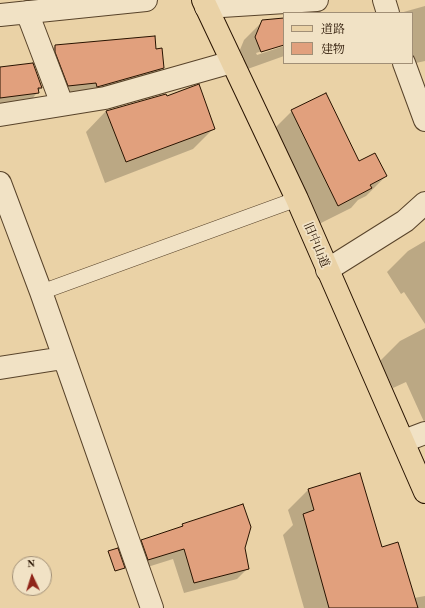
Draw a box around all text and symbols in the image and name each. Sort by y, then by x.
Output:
legend [283,12,413,64]
text: 道路 [321,24,345,36]
text: 建物 [321,44,345,56]
street label: 旧中山道 [300,220,332,270]
north arrow [12,556,52,596]
text: N [27,559,36,570]

